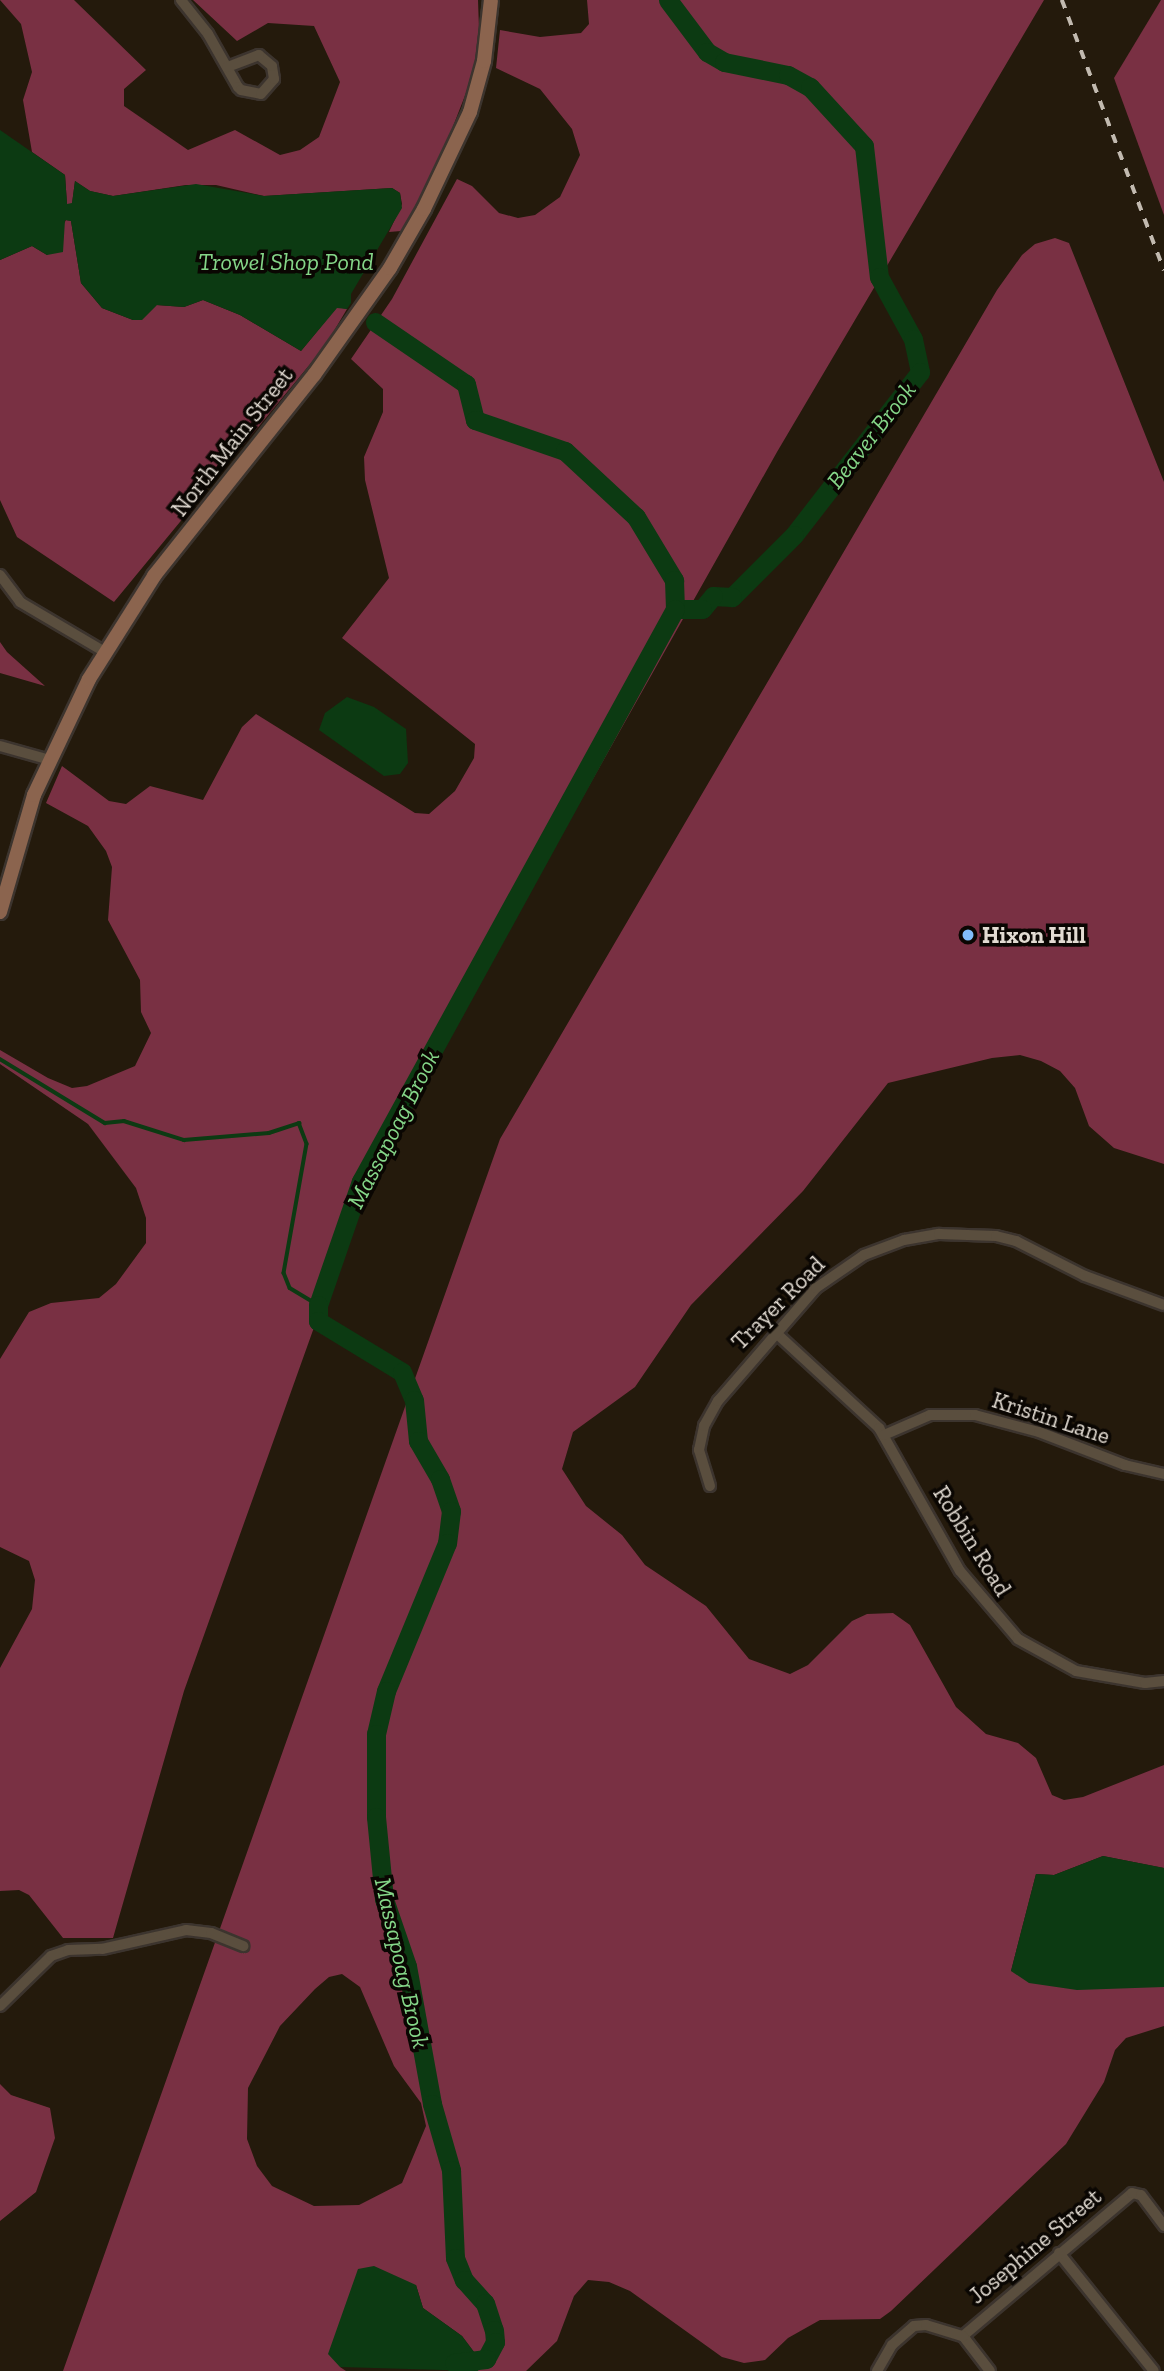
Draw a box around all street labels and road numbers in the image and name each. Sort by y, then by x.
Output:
street label: North Main Street [165,362,299,522]
street label: Trayer Road [726,1251,830,1355]
street label: Kristin Lane [989,1386,1113,1450]
street label: Robbin Road [927,1481,1017,1601]
street label: Josephine Street [963,2183,1107,2309]

